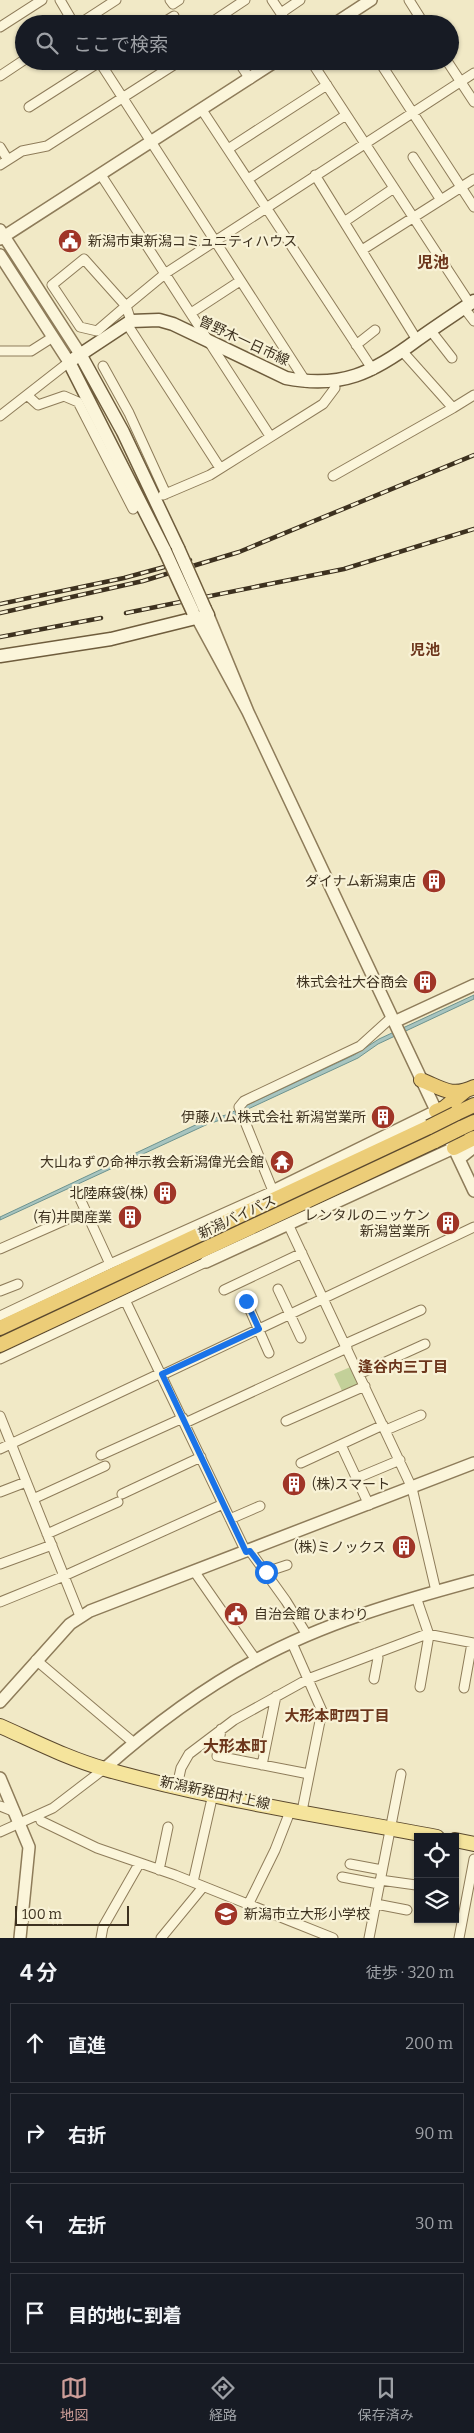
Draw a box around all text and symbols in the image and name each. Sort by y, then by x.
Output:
search box [15,15,459,70]
icon: search [33,29,61,57]
text: ここで検索 [73,33,168,56]
public building icon: 新潟市東新潟コミュニティハウス [57,228,83,254]
place label: 新潟市東新潟コミュニティハウス [88,233,297,250]
district label: 児池 [417,253,449,272]
street label: 曽野木一日市線 [196,313,292,369]
district label: 児池 [410,641,440,659]
building icon: ダイナム新潟東店 [421,868,447,894]
place label: ダイナム新潟東店 [305,873,416,890]
building icon: 株式会社大谷商会 [412,969,438,995]
place label: 株式会社大谷商会 [296,974,408,991]
building icon: 伊藤ハム株式会社 新潟営業所 [370,1104,396,1130]
place label: 伊藤ハム株式会社 新潟営業所 [181,1109,366,1126]
temple icon: 大山ねずの命神示教会新潟偉光会館 [269,1149,295,1175]
place label: 大山ねずの命神示教会新潟偉光会館 [40,1154,264,1171]
building icon: 北陸麻袋(株) [152,1180,178,1206]
place label: 北陸麻袋(株) [69,1185,148,1202]
street label: 新潟バイパス [195,1192,279,1242]
building icon: (有)井関産業 [117,1204,143,1230]
place label: レンタルのニッケン 新潟営業所 [304,1207,430,1240]
place label: (有)井関産業 [33,1209,112,1226]
building icon: レンタルのニッケン 新潟営業所 [435,1210,461,1236]
route end [235,1290,258,1313]
district label: 逢谷内三丁目 [358,1358,448,1376]
building icon: (株)スマート [281,1471,307,1497]
place label: (株)スマート [312,1476,390,1493]
building icon: (株)ミノックス [391,1534,417,1560]
place label: (株)ミノックス [294,1539,386,1556]
route start [255,1561,278,1584]
public building icon: 自治会館 ひまわり [223,1601,249,1627]
place label: 自治会館 ひまわり [254,1606,369,1623]
district label: 大形本町四丁目 [284,1707,390,1725]
district label: 大形本町 [203,1737,267,1756]
street label: 新潟新発田村上線 [158,1773,272,1813]
map controls [414,1833,459,1923]
button: locate [414,1833,459,1878]
button: layers [414,1878,459,1923]
school or university icon: 新潟市立大形小学校 [213,1901,239,1927]
scale bar [15,1903,129,1926]
text: 100 m [22,1906,62,1923]
place label: 新潟市立大形小学校 [244,1906,370,1923]
text: 4 分 [20,1960,58,1986]
text: 徒歩 · 320 m [366,1963,454,1982]
icon: ahead [21,2029,49,2057]
text: 直進 [68,2034,106,2057]
text: 200 m [405,2034,453,2053]
icon: right [21,2119,49,2147]
text: 右折 [68,2124,106,2147]
text: 90 m [415,2124,453,2143]
icon: left [21,2209,49,2237]
text: 左折 [68,2214,106,2237]
text: 30 m [415,2214,453,2233]
icon: arrive [21,2299,49,2327]
text: 目的地に到着 [68,2304,182,2327]
tab: 地図 [60,2374,88,2424]
tab: 経路 [209,2374,237,2424]
tab: 保存済み [358,2374,414,2424]

